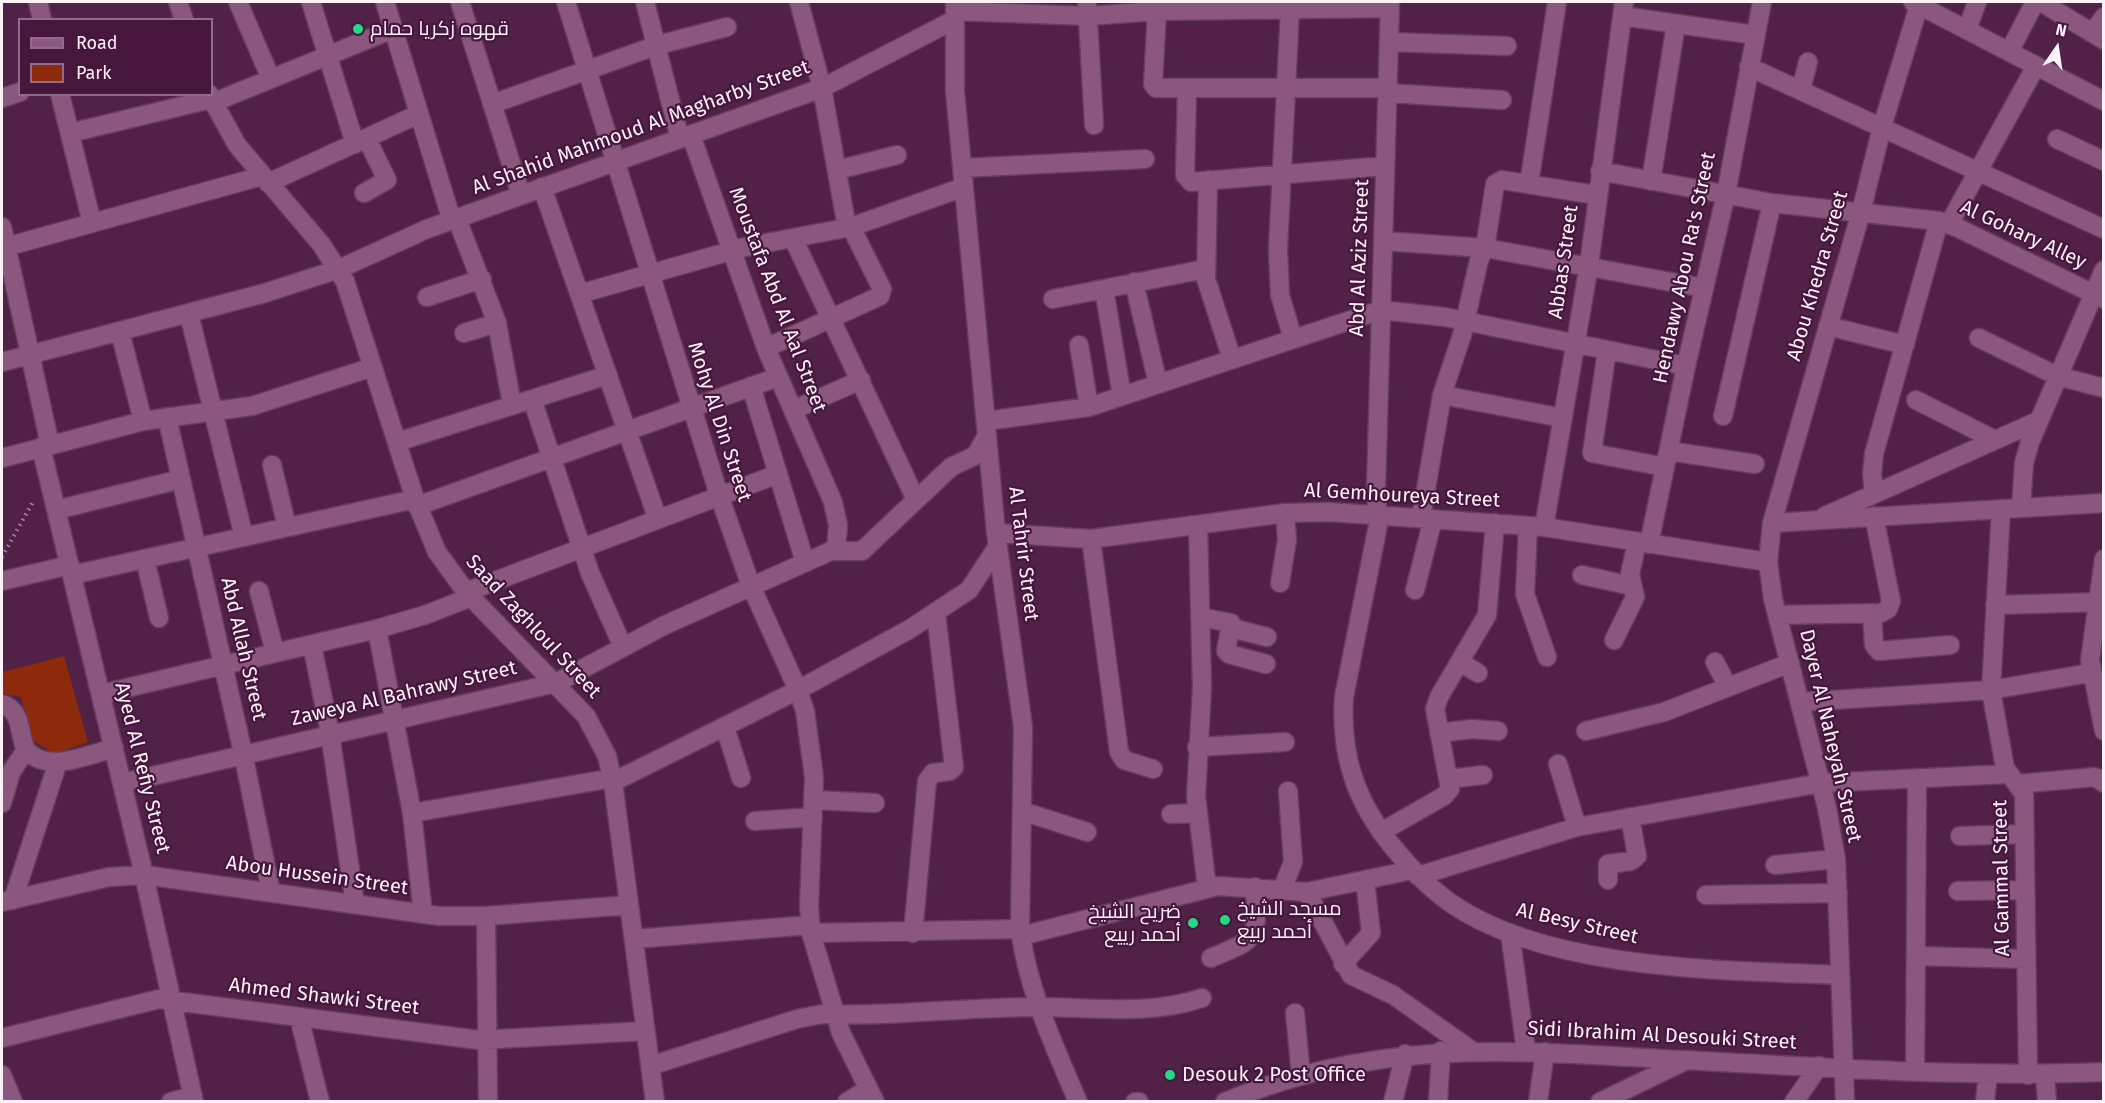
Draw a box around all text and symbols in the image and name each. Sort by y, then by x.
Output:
place label: قهوه زكريا حمام [370,17,509,41]
legend [18,18,213,96]
north arrow [2027,18,2087,78]
text: N [2054,20,2068,40]
marker: قهوه زكريا حمام [351,22,365,36]
text: Road [76,32,118,54]
street label: Al Shahid Mahmoud Al Magharby Street [469,56,813,200]
text: Park [76,62,111,84]
street label: Hendawy Abou Ra's Street [1649,150,1721,386]
street label: Abd Al Aziz Street [1345,179,1375,337]
street label: Moustafa Abd Al Aal Street [723,184,831,416]
street label: Abou Khedra Street [1782,188,1854,364]
street label: Al Gohary Alley [1956,195,2090,275]
street label: Abbas Street [1544,204,1584,320]
street label: Mohy Al Din Street [682,339,756,505]
street label: Al Gemhoureya Street [1303,479,1501,513]
street label: Al Tahrir Street [1003,485,1043,623]
street label: Saad Zaghloul Street [460,550,606,704]
street label: Abd Allah Street [215,575,271,723]
street label: Dayer Al Naheyah Street [1794,627,1866,845]
street label: Zaweya Al Bahrawy Street [289,656,519,732]
street label: Ayed Al Refiy Street [109,680,175,856]
street label: Al Gammal Street [1989,800,2015,956]
street label: Abou Hussein Street [224,851,410,901]
place label: مسجد الشيخ أحمد ربيع [1237,897,1342,944]
street label: Al Besy Street [1514,898,1640,950]
place label: ضريح الشيخ أحمد رييع [1088,900,1181,947]
marker: مسجد الشيخ أحمد ربيع [1218,913,1232,927]
marker: ضريح الشيخ أحمد رييع [1186,916,1200,930]
street label: Ahmed Shawki Street [227,973,421,1021]
street label: Sidi Ibrahim Al Desouki Street [1527,1017,1797,1055]
place label: Desouk 2 Post Office [1182,1063,1366,1087]
marker: Desouk 2 Post Office [1163,1068,1177,1082]

